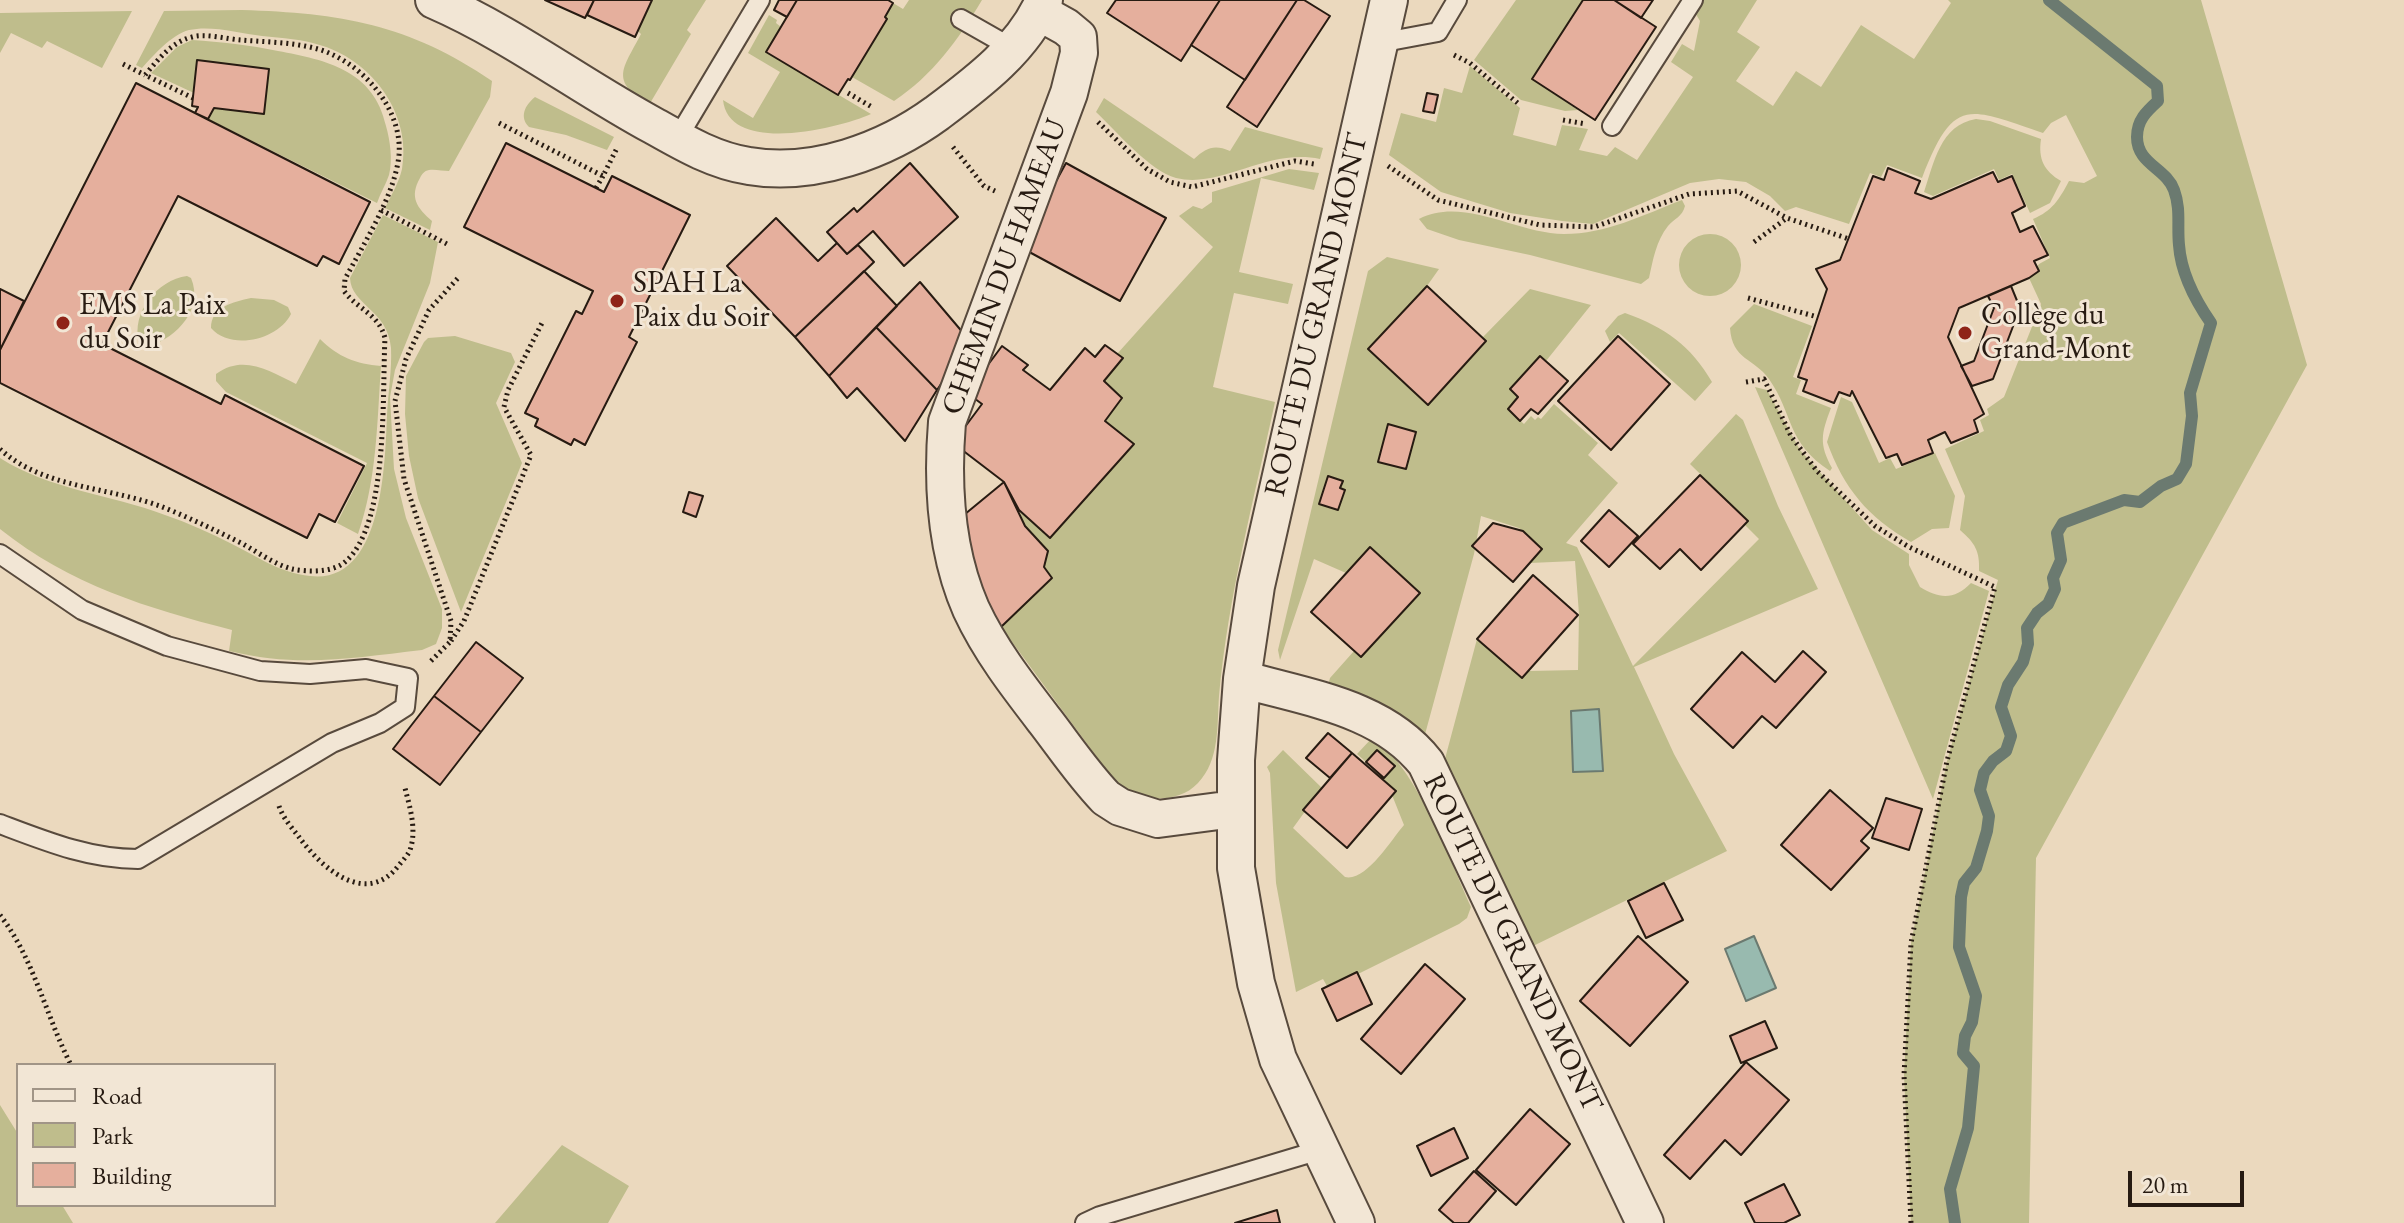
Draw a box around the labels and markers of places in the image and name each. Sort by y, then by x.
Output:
place label: SPAH La Paix du Soir [633,266,769,336]
place label: EMS La Paix du Soir [79,288,226,358]
marker: SPAH La Paix du Soir [608,292,626,310]
place label: Collège du Grand-Mont [1981,298,2131,368]
marker: EMS La Paix du Soir [54,314,72,332]
marker: Collège du Grand-Mont [1956,324,1974,342]

